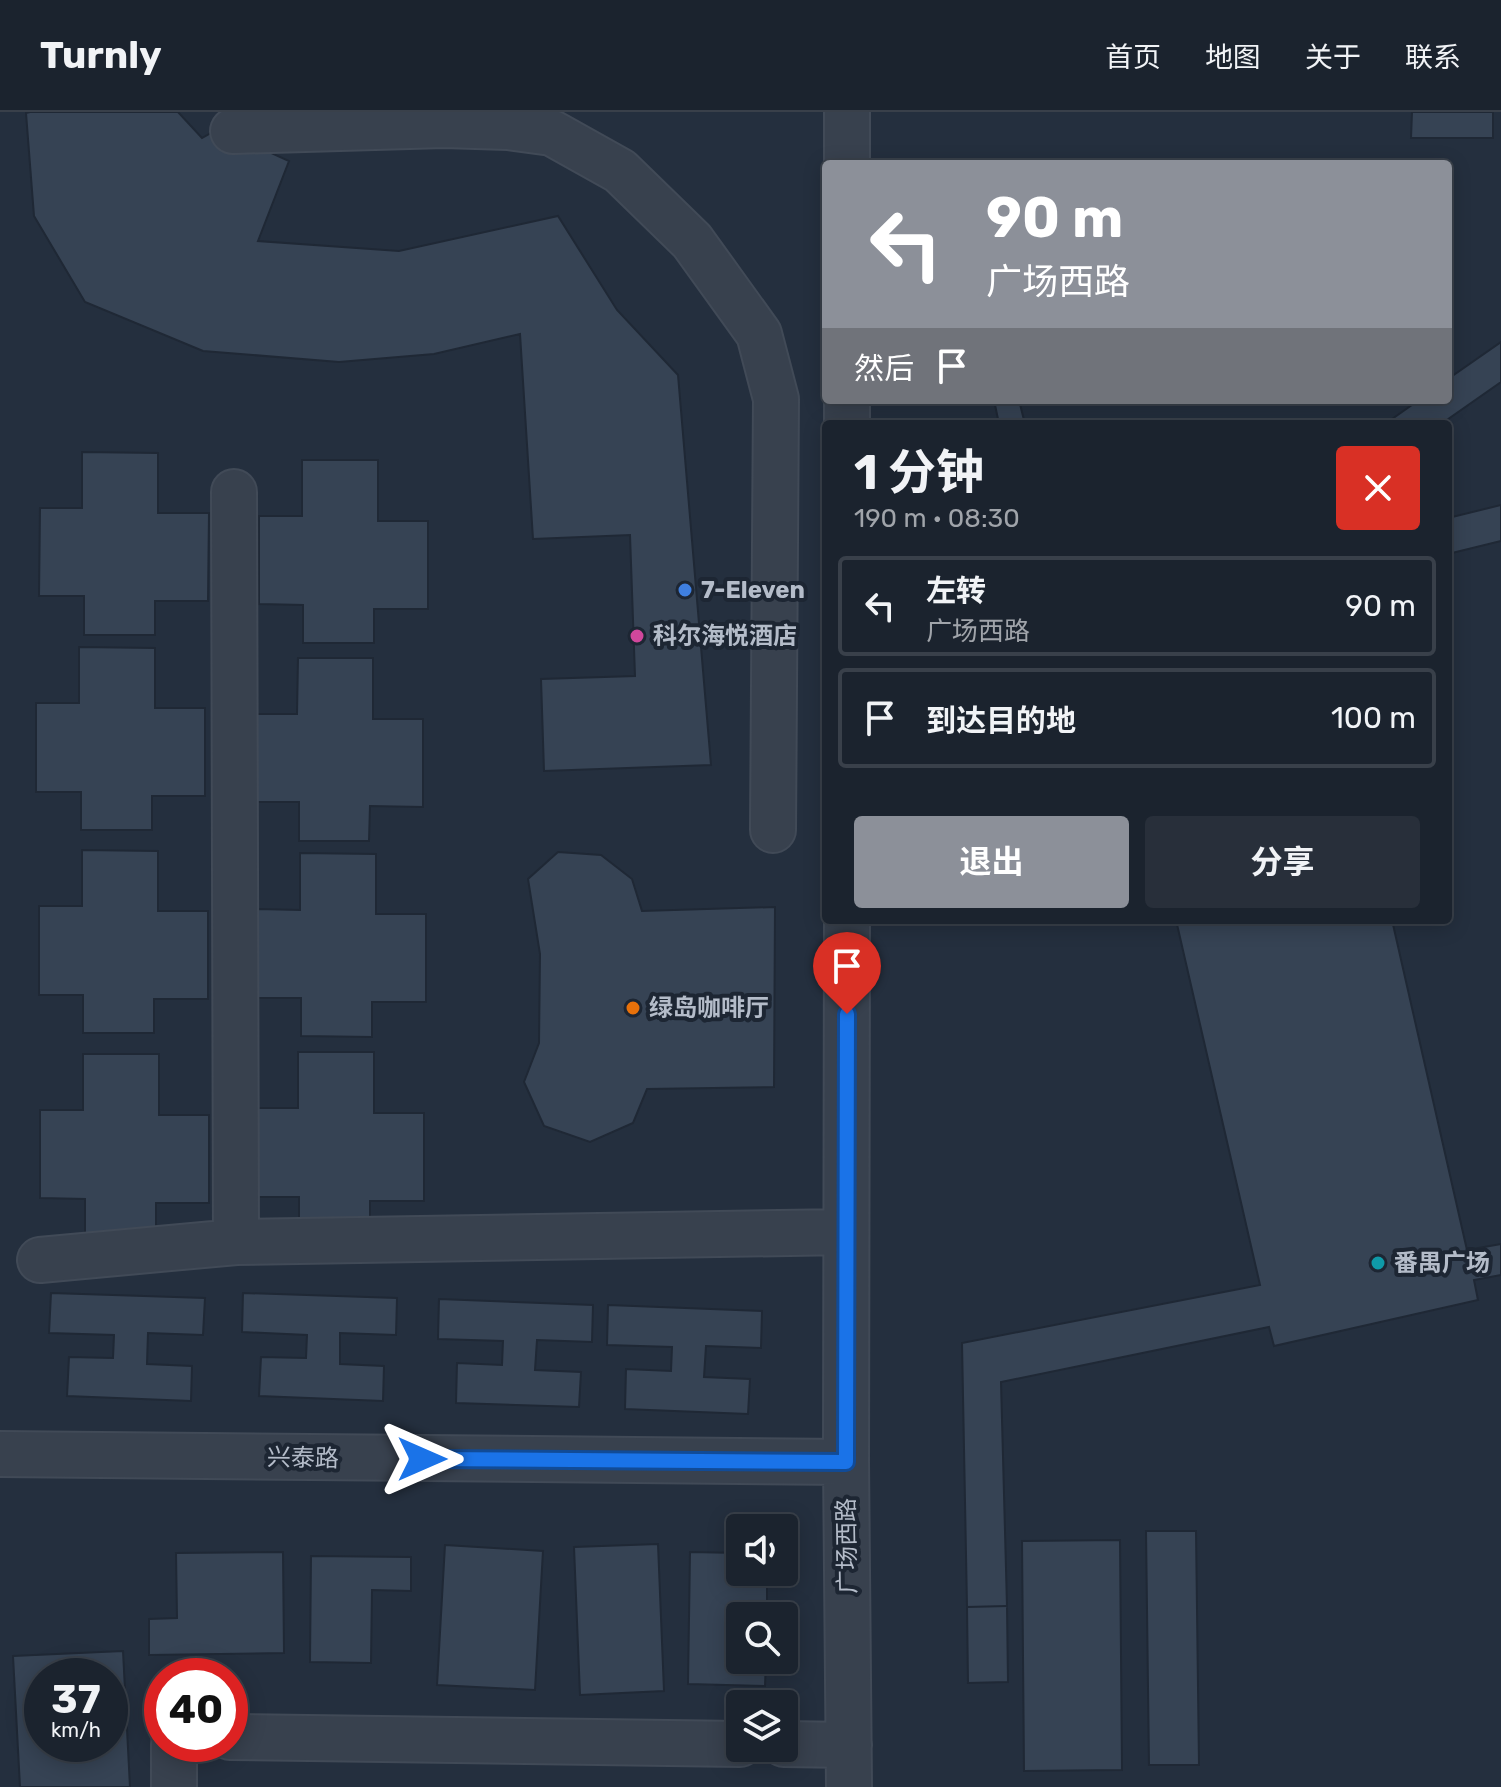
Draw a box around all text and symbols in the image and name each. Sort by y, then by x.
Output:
text: Turnly [40,32,162,78]
text: 首页 [1105,41,1161,74]
text: 地图 [1205,41,1261,74]
text: 关于 [1305,41,1361,74]
text: 联系 [1405,41,1461,74]
text: 90 m [986,185,1123,251]
icon: left [854,192,958,296]
text: 广场西路 [986,260,1130,303]
icon: arrive [930,344,974,388]
text: 然后 [854,351,914,387]
text: 1 分钟 [854,444,984,501]
button: close [1336,446,1420,530]
text: 190 m · 08:30 [854,503,1020,534]
text: 左转 [926,573,986,609]
place label: 7-Eleven [701,576,805,604]
marker: 7-Eleven [676,581,694,599]
icon: left [858,584,902,628]
text: 90 m [1345,588,1416,624]
text: 广场西路 [926,616,1030,647]
place label: 科尔海悦酒店 [653,622,797,650]
marker: 科尔海悦酒店 [628,627,646,645]
icon: arrive [858,696,902,740]
text: 100 m [1331,700,1416,736]
text: 到达目的地 [926,703,1076,739]
button: 退出 [854,816,1129,908]
button: 分享 [1145,816,1420,908]
pin [813,932,881,1014]
icon: arrive [825,944,869,988]
place label: 绿岛咖啡厅 [649,994,769,1022]
marker: 绿岛咖啡厅 [624,999,642,1017]
place label: 番禺广场 [1394,1249,1490,1277]
marker: 番禺广场 [1369,1254,1387,1272]
position arrow [380,1417,464,1501]
street label: 兴泰路 [267,1443,339,1473]
street label: 广场西路 [832,1498,862,1594]
map controls [726,1514,798,1762]
button: sound [726,1514,798,1586]
button: search [726,1602,798,1674]
speed limit sign: 40 [144,1658,248,1762]
text: 37 [51,1676,101,1723]
button: layers [726,1690,798,1762]
text: km/h [51,1718,101,1742]

